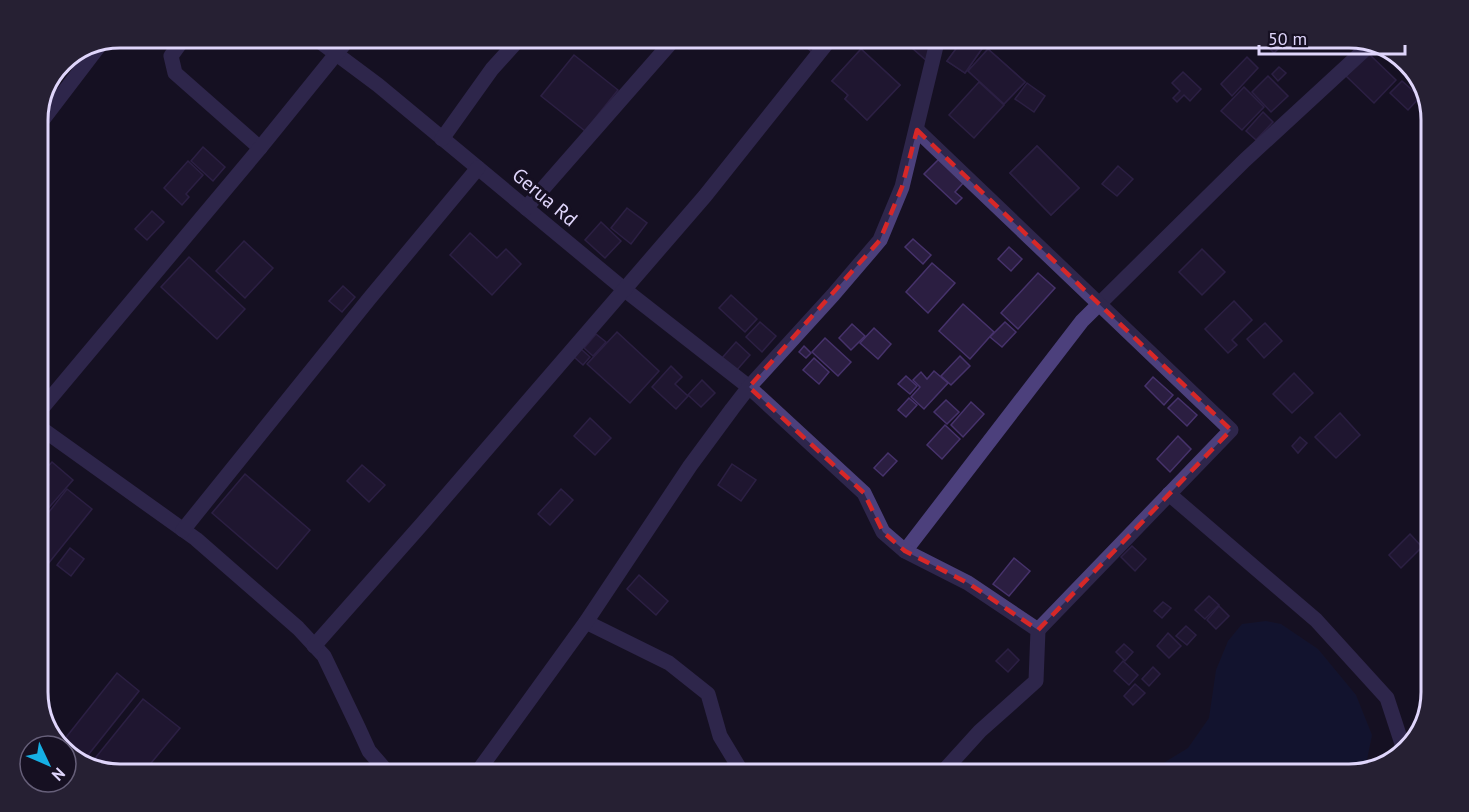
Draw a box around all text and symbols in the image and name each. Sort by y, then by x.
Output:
scale bar [1259,18,1404,56]
text: 50 m [1268,27,1307,50]
street label: Gerua Rd [507,162,583,232]
north arrow [18,734,78,794]
text: N [48,764,70,785]

